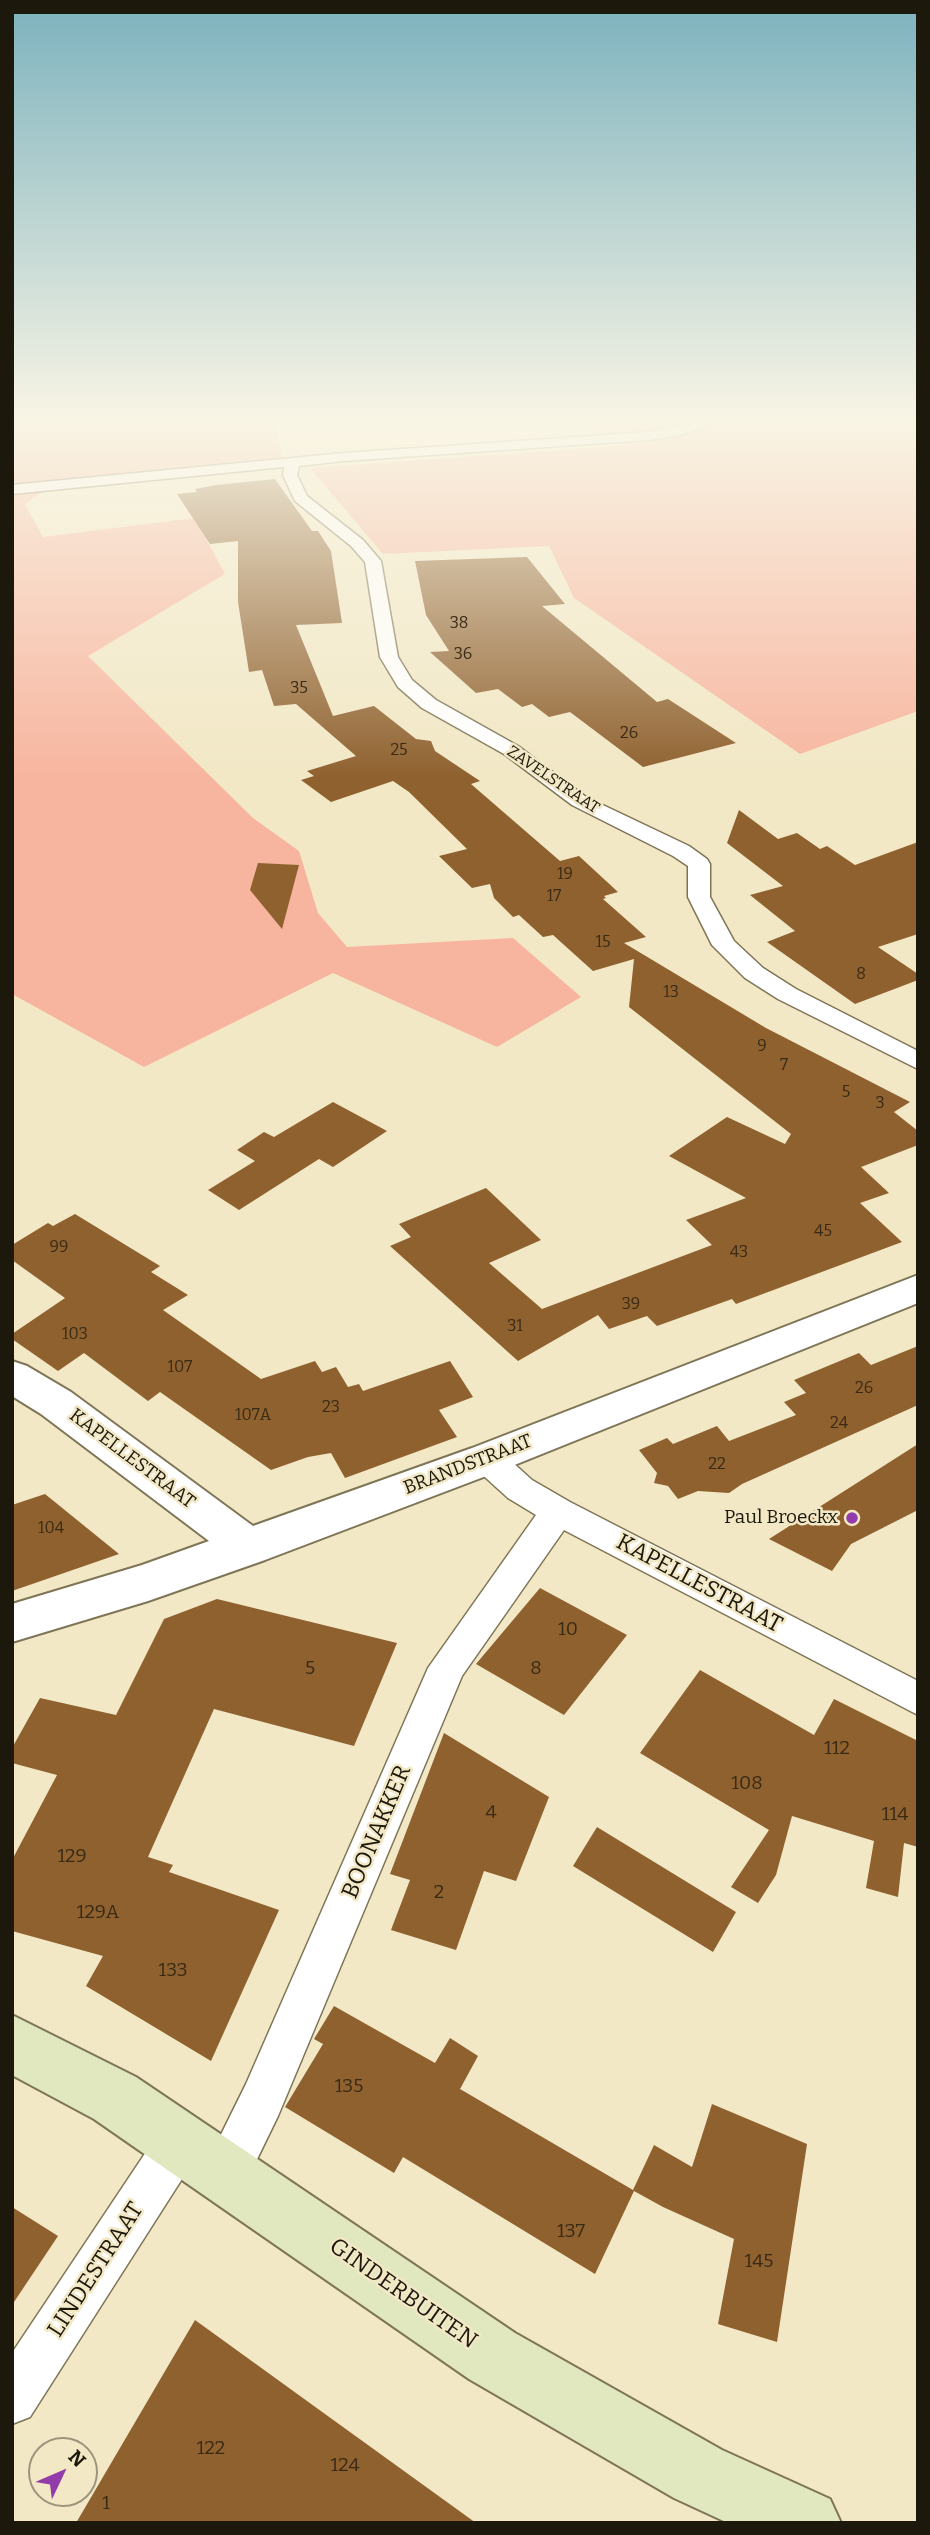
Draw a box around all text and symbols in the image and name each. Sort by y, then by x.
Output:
house number: 38 [450,614,468,634]
house number: 36 [454,645,472,665]
house number: 35 [290,679,308,699]
house number: 26 [620,724,638,744]
house number: 25 [390,741,408,761]
street label: ZAVELSTRAAT [503,742,603,818]
house number: 19 [557,865,573,885]
house number: 17 [547,887,561,907]
house number: 15 [595,933,611,953]
house number: 8 [856,965,866,985]
house number: 13 [663,983,679,1003]
house number: 9 [757,1037,767,1057]
house number: 7 [780,1056,788,1076]
house number: 5 [842,1083,850,1103]
house number: 3 [875,1094,885,1114]
house number: 45 [814,1222,832,1242]
house number: 99 [50,1238,68,1258]
house number: 43 [730,1243,748,1263]
house number: 39 [622,1295,640,1315]
house number: 31 [507,1317,523,1337]
house number: 103 [62,1325,88,1345]
house number: 107 [168,1358,192,1378]
house number: 26 [855,1379,873,1399]
house number: 23 [322,1398,340,1418]
street label: KAPELLESTRAAT [64,1404,200,1514]
house number: 107A [235,1406,271,1426]
house number: 24 [830,1414,848,1434]
street label: BRANDSTRAAT [401,1430,535,1500]
house number: 22 [708,1455,726,1475]
place label: Paul Broeckx [724,1507,838,1529]
marker: Paul Broeckx [844,1510,860,1526]
house number: 104 [38,1519,64,1539]
street label: KAPELLESTRAAT [611,1529,787,1639]
house number: 10 [558,1619,578,1641]
house number: 5 [305,1658,315,1680]
house number: 8 [530,1658,542,1680]
house number: 112 [824,1738,850,1760]
street label: BOONAKKER [337,1761,417,1903]
house number: 108 [731,1773,763,1795]
house number: 4 [485,1802,497,1824]
house number: 114 [882,1804,908,1826]
house number: 129 [57,1846,87,1868]
house number: 2 [434,1882,444,1904]
house number: 129A [77,1902,119,1924]
house number: 133 [158,1960,188,1982]
house number: 135 [335,2076,363,2098]
street label: LINDESTRAAT [42,2198,150,2342]
house number: 137 [557,2221,585,2243]
street label: GINDERBUITEN [324,2233,482,2355]
house number: 145 [745,2251,773,2273]
north arrow [28,2437,98,2507]
house number: 122 [197,2438,225,2460]
text: N [64,2445,90,2472]
house number: 124 [330,2455,360,2477]
house number: 1 [102,2493,110,2515]

